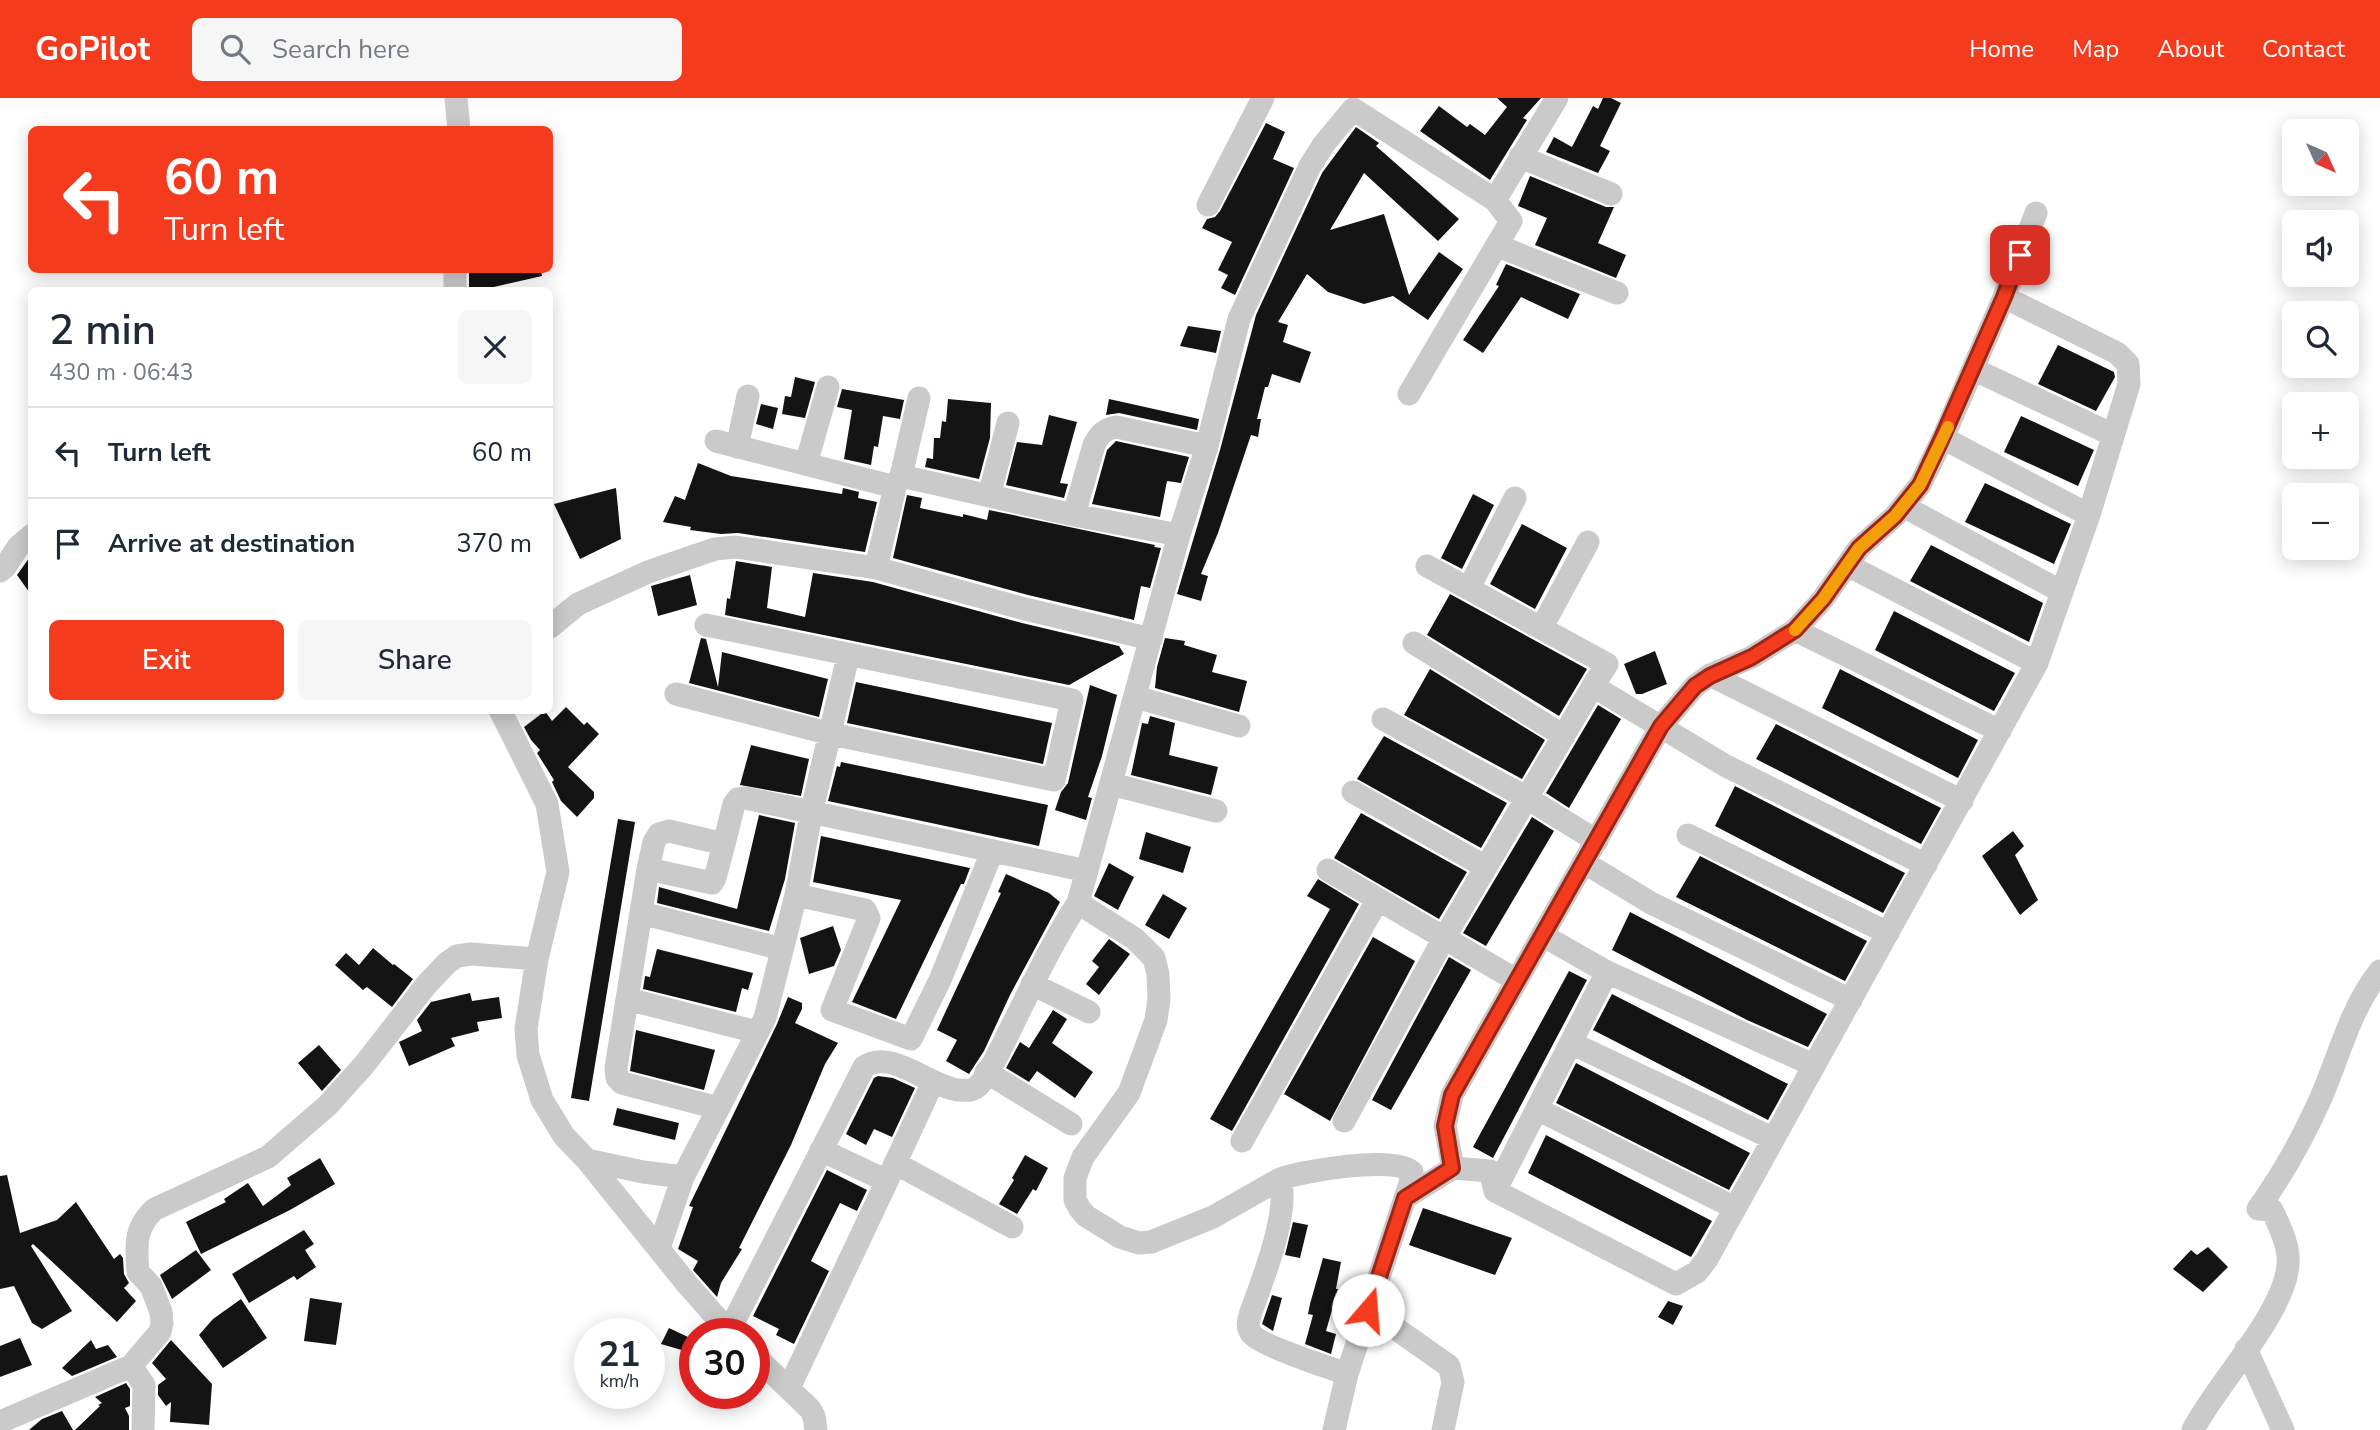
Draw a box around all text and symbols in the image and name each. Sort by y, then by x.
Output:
search box [192,18,682,81]
text: GoPilot [35,27,150,72]
icon: search [216,30,254,68]
text: Search here [272,32,410,67]
text: Home [1969,33,2034,65]
text: Map [2072,33,2119,65]
text: About [2157,33,2224,65]
text: Contact [2262,33,2345,65]
north arrow [2282,119,2359,196]
map controls [2282,119,2359,560]
text: 60 m [164,144,279,211]
icon: left [49,154,140,245]
text: Turn left [164,208,284,251]
button: sound [2282,210,2359,287]
pin [1990,225,2050,285]
icon: arrive [2001,236,2039,274]
button: search [2282,301,2359,378]
text: 2 min [49,302,156,359]
button: close [458,310,532,384]
text: 430 m · 06:43 [49,357,194,388]
button: + [2282,392,2359,469]
icon: left [49,434,87,472]
text: Turn left [108,435,211,470]
text: 60 m [472,435,532,470]
button: − [2282,483,2359,560]
icon: arrive [49,525,87,563]
text: Arrive at destination [108,526,355,561]
text: 370 m [456,526,532,561]
button: Exit [49,620,284,700]
button: Share [298,620,532,700]
position arrow [1331,1273,1405,1347]
speed limit sign: 30 [679,1318,770,1409]
text: 21 [598,1331,641,1378]
text: km/h [600,1369,639,1393]

